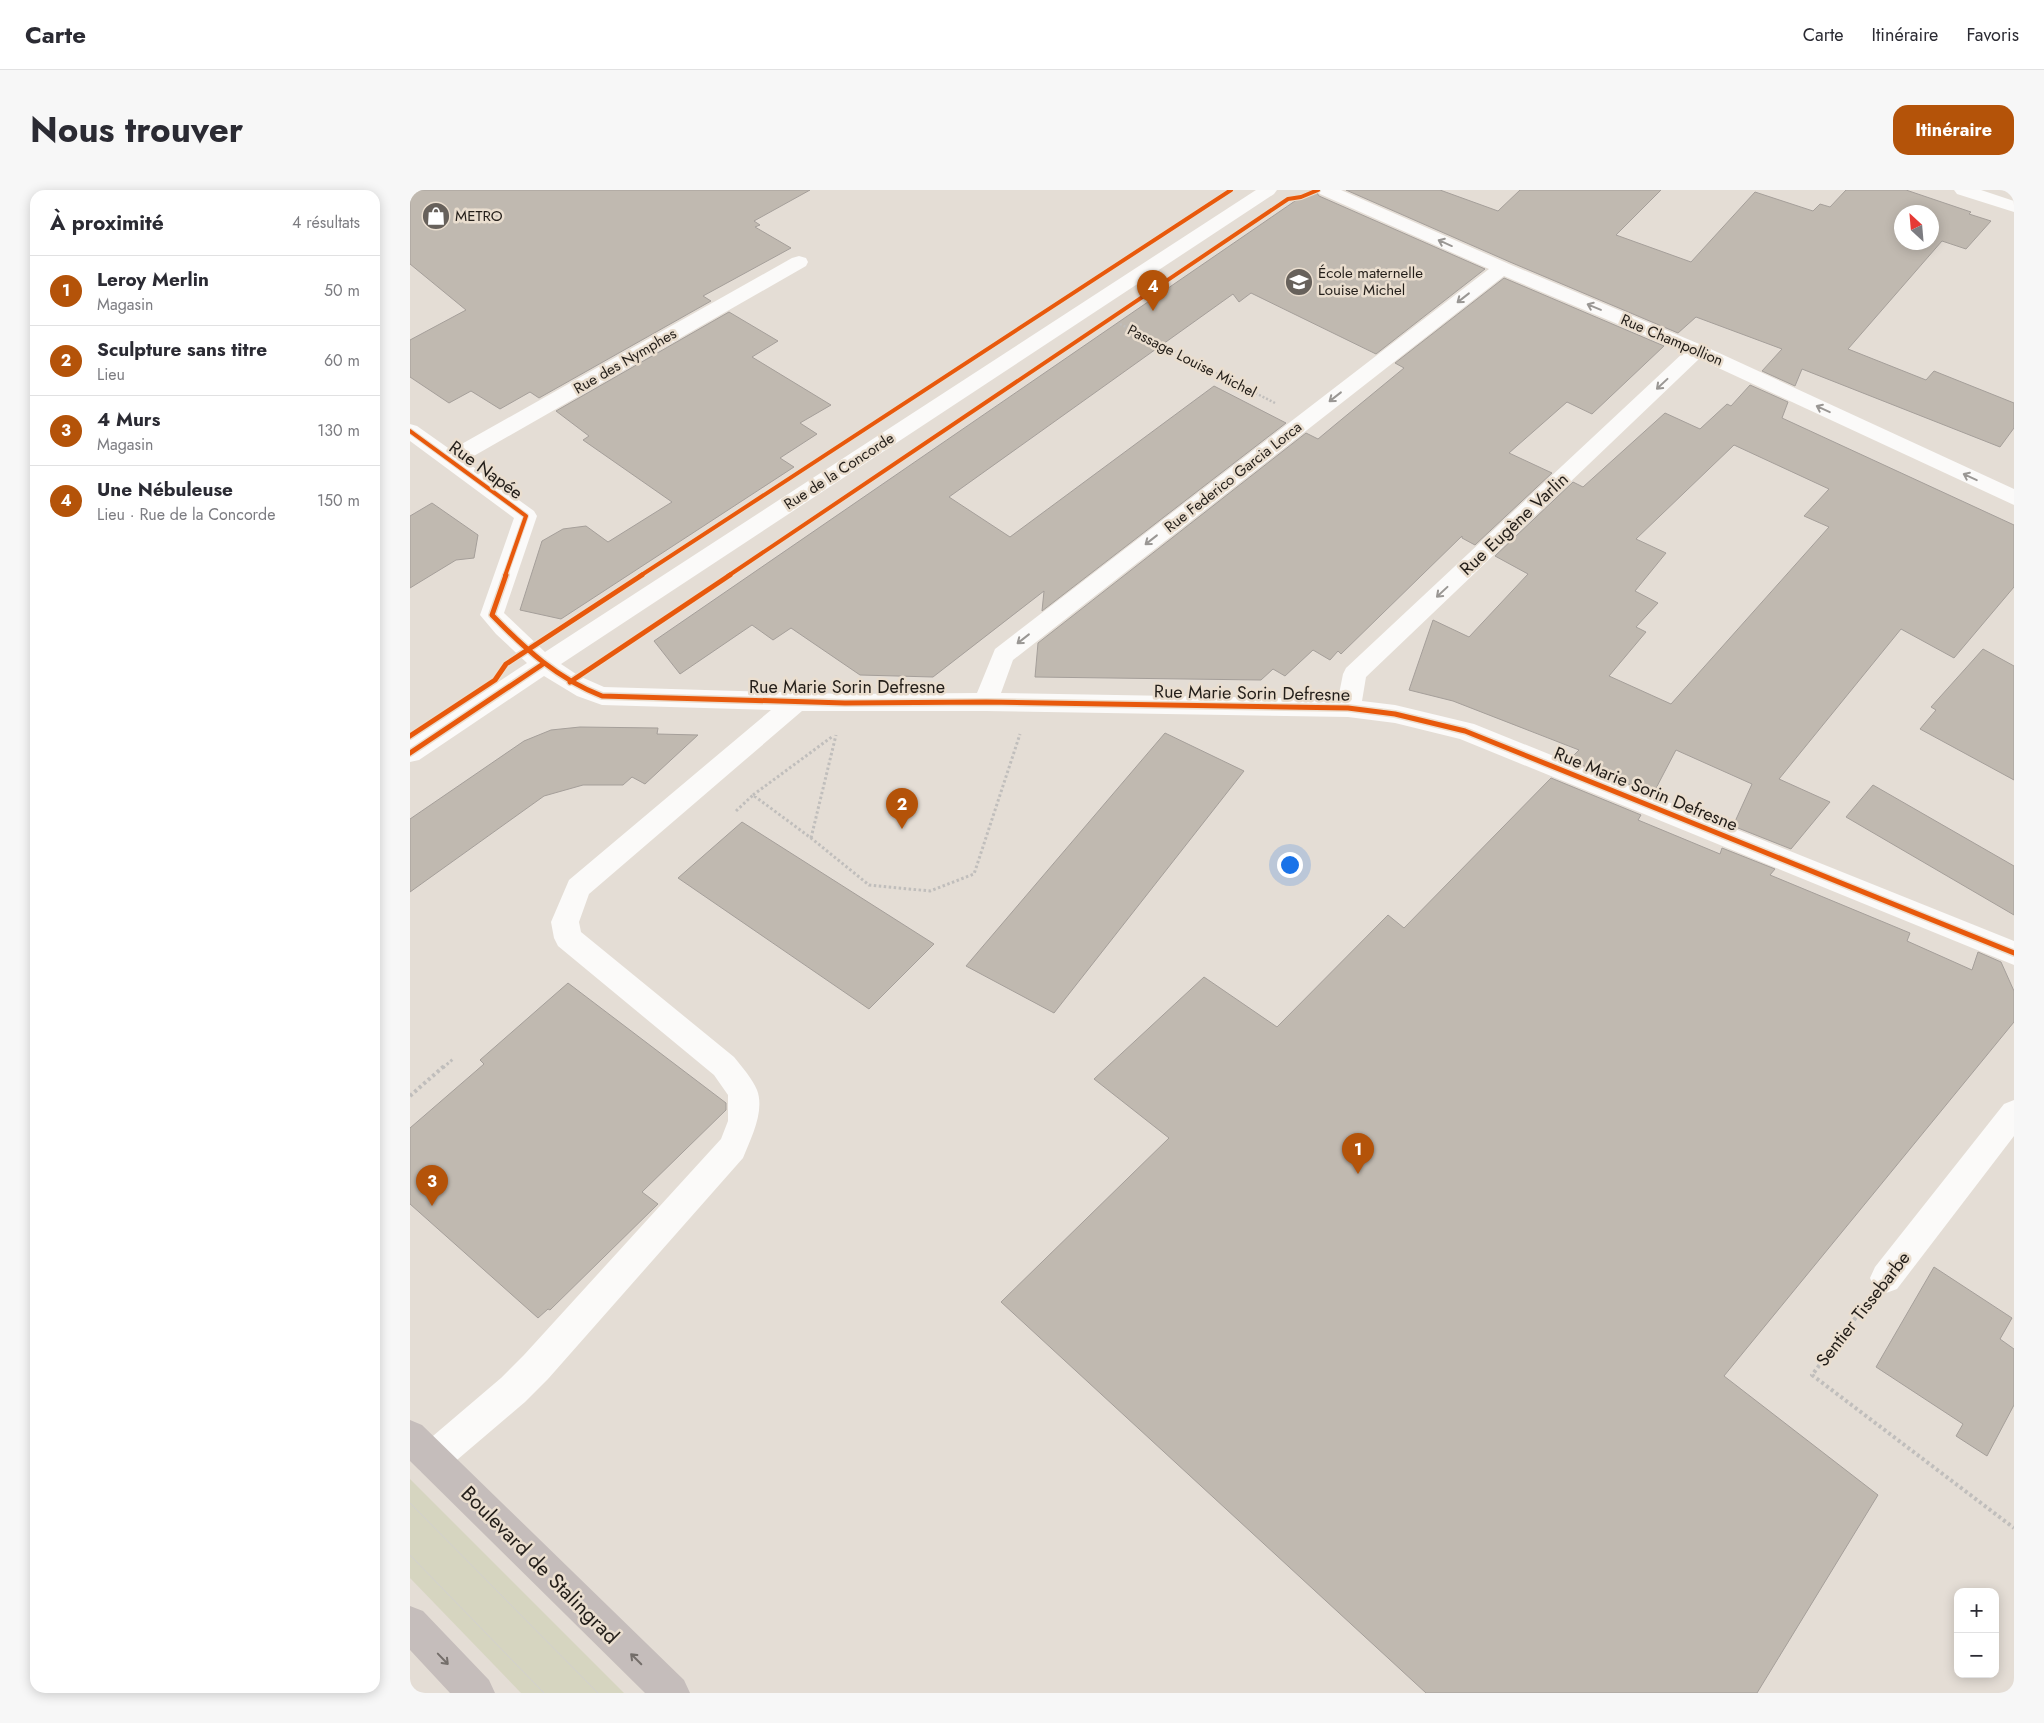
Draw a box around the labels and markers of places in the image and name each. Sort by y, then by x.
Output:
shop icon: METRO [421,201,451,231]
place label: METRO [455,205,503,227]
place label: École maternelle Louise Michel [1318,262,1423,301]
school or university icon: École maternelle Louise Michel [1284,267,1314,297]
pin: 4 [1137,270,1169,311]
pin: 2 [886,788,918,829]
pin: 1 [1342,1133,1374,1174]
pin: 3 [416,1165,448,1206]

